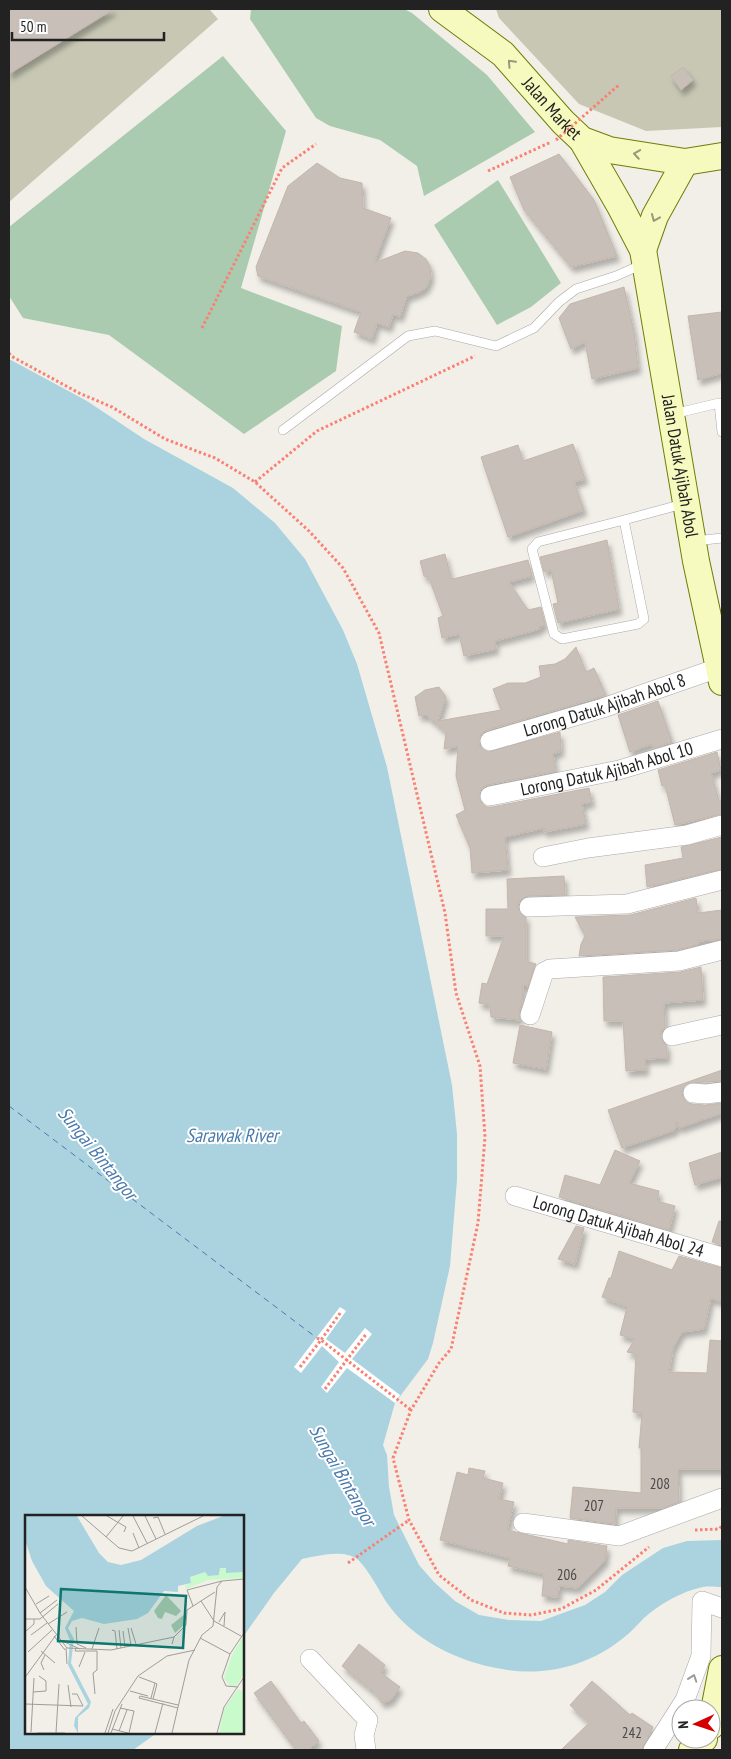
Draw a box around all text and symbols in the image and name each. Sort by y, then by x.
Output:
scale bar [12,10,165,42]
text: 50 m [20,17,46,36]
one-way arrow [508,59,517,68]
street label: Jalan Market [517,71,587,145]
one-way arrow [632,149,640,160]
one-way arrow [651,213,662,222]
street label: Jalan Datuk Ajibah Abol [657,392,704,540]
street label: Lorong Datuk Ajibah Abol 8 [521,668,689,742]
street label: Lorong Datuk Ajibah Abol 10 [519,736,696,801]
water label: Sungai Bintangor [53,1102,145,1207]
water label: Sarawak River [186,1123,281,1147]
street label: Lorong Datuk Ajibah Abol 24 [531,1190,707,1262]
water label: Sungai Bintangor [304,1420,383,1532]
house number: 208 [650,1474,670,1493]
house number: 207 [584,1496,604,1515]
inset map [25,1515,244,1734]
house number: 206 [557,1565,577,1584]
one-way arrow [687,1674,697,1682]
north arrow [671,1699,721,1749]
text: N [674,1720,692,1729]
house number: 242 [622,1723,642,1742]

